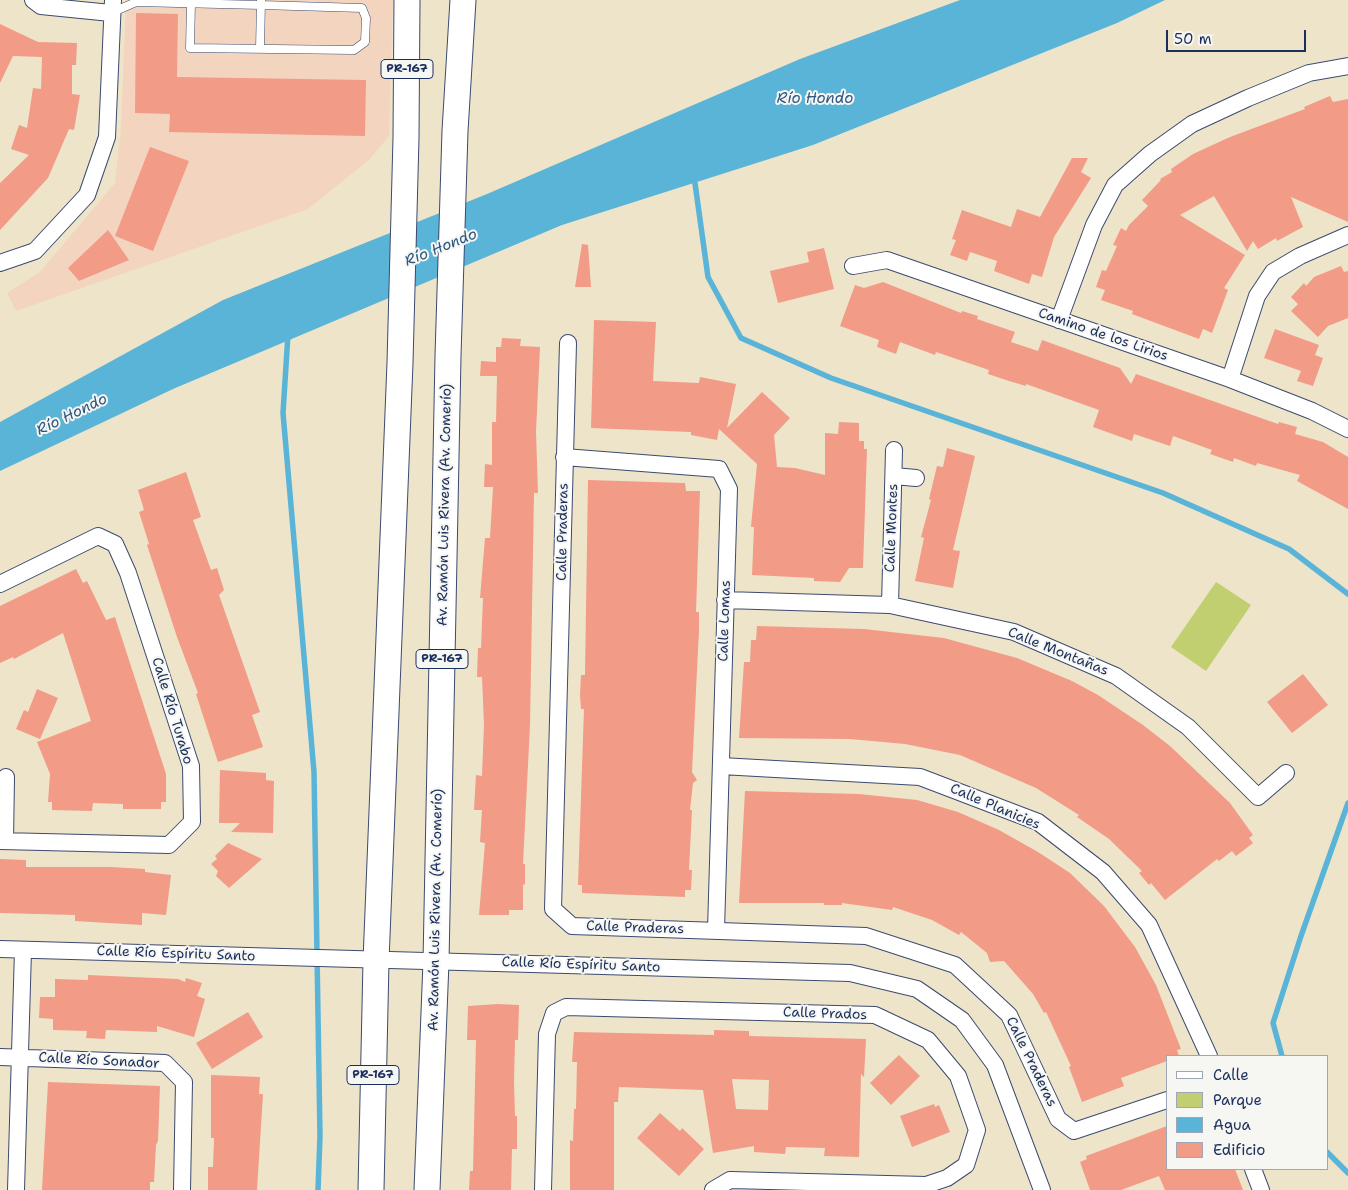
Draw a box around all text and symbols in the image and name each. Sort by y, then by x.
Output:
scale bar [1168,20,1308,52]
text: 50 m [1174,29,1212,49]
road number: PR-167 [381,60,433,78]
water label: Río Hondo [777,90,853,108]
water label: Río Hondo [402,225,480,271]
street label: Camino de los Lirios [1036,305,1170,365]
street label: Av. Ramón Luis Rivera (Av. Comerío) [434,384,456,626]
water label: Río Hondo [34,390,110,440]
street label: Calle Praderas [554,483,572,581]
street label: Calle Montes [882,483,902,573]
street label: Calle Lomas [715,580,735,662]
street label: Calle Montañas [1005,624,1111,680]
road number: PR-167 [416,650,468,669]
street label: Calle Río Turabo [148,656,196,766]
street label: Calle Planicies [947,780,1043,834]
street label: Av. Ramón Luis Rivera (Av. Comerío) [425,789,447,1031]
street label: Calle Praderas [586,918,684,938]
street label: Calle Río Espíritu Santo [96,943,256,965]
street label: Calle Río Espíritu Santo [501,954,661,976]
street label: Calle Prados [783,1004,867,1024]
street label: Calle Praderas [1002,1014,1060,1110]
street label: Calle Río Sonador [38,1049,160,1073]
legend [1166,1055,1328,1170]
text: Calle [1213,1065,1249,1085]
road number: PR-167 [347,1066,399,1084]
text: Parque [1213,1090,1262,1110]
text: Agua [1213,1115,1251,1135]
text: Edificio [1213,1140,1265,1160]

